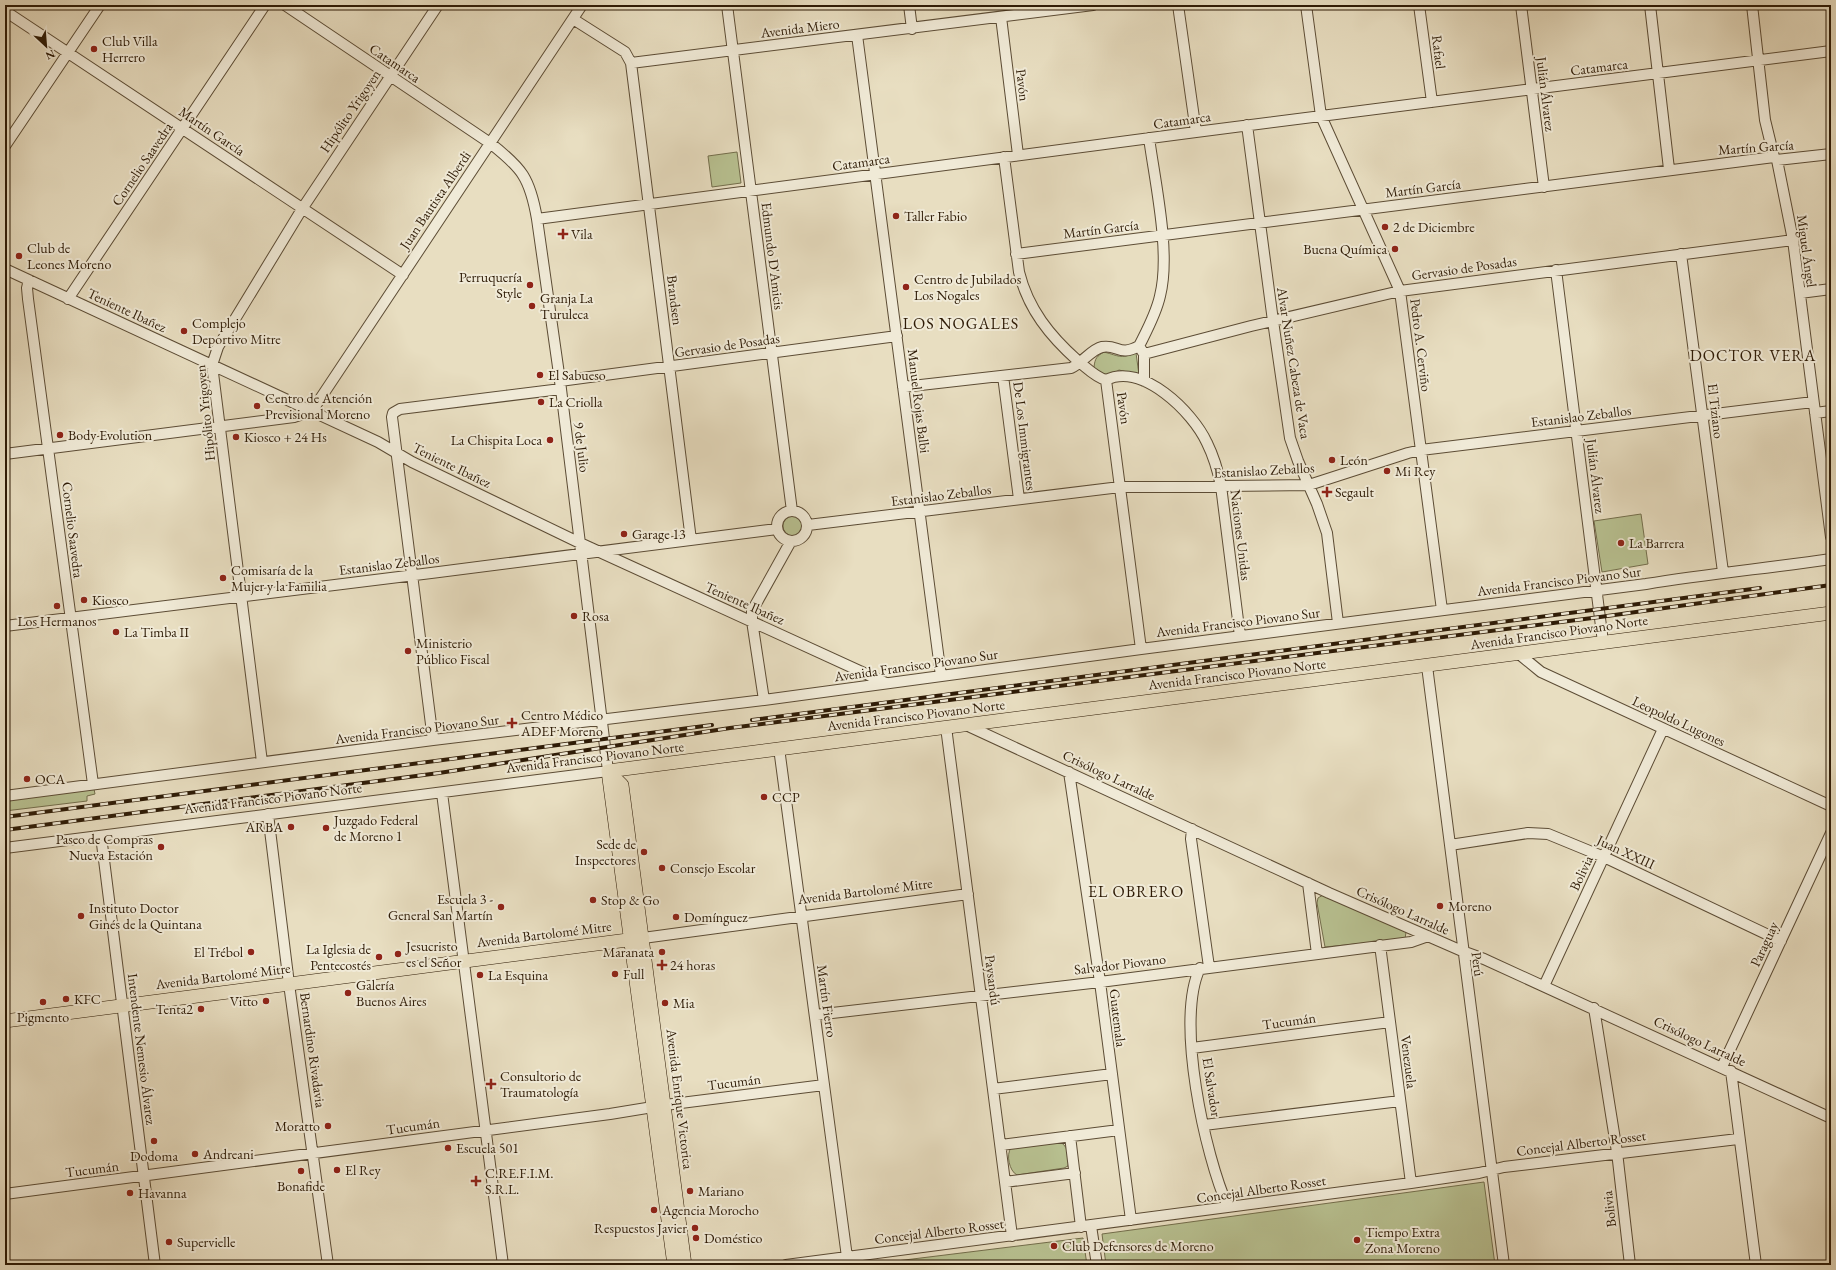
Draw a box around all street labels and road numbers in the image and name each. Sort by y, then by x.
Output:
street label: Avenida Miero [759,14,841,42]
street label: Rafael [1428,34,1450,71]
street label: Catamarca [366,39,424,87]
street label: Catamarca [1569,54,1629,79]
street label: Julián Álvarez [1532,55,1560,133]
street label: Hipólito Yrigoyen [316,65,385,156]
street label: Pavón [1012,68,1034,103]
street label: Martín García [176,102,249,160]
street label: Catamarca [1152,107,1212,133]
street label: Cornelio Saavedra [107,119,177,209]
street label: Martín García [1718,135,1795,159]
street label: Juan Bautista Alberdi [395,147,475,254]
street label: Catamarca [831,149,891,175]
street label: Martín García [1384,174,1462,202]
street label: Edmundo D'Amicis [757,201,789,311]
street label: Miguel Ángel [1793,214,1821,289]
street label: Martín García [1062,215,1140,243]
street label: Gervasio de Posadas [1410,252,1518,284]
street label: Brandsen [663,274,687,327]
street label: Teniente Ibañez [85,284,170,336]
street label: Alvar Nuñez Cabeza de Vaca [1273,285,1315,441]
street label: Pedro A. Cerviño [1406,297,1436,393]
street label: Gervasio de Posadas [673,329,781,361]
street label: Manuel Rojas Balbi [904,348,934,455]
street label: Hipólito Yrigoyen [191,363,219,462]
street label: De Los Immigrantes [1009,381,1041,492]
street label: El Tiziano [1704,382,1728,440]
street label: Pavón [1113,391,1135,426]
street label: Estanislao Zeballos [1530,401,1633,431]
street label: 9 de Julio [570,421,594,473]
street label: Julián Álvarez [1582,437,1610,515]
street label: Teniente Ibañez [410,438,495,492]
street label: Estanislao Zeballos [1213,458,1315,482]
street label: Estanislao Zeballos [890,480,993,510]
street label: Cornelio Saavedra [58,481,88,580]
street label: Naciones Unidas [1227,489,1256,582]
street label: Estanislao Zeballos [338,549,441,579]
street label: Avenida Francisco Piovano Sur [1475,562,1642,600]
street label: Teniente Ibañez [702,577,788,629]
street label: Avenida Francisco Piovano Sur [1154,603,1321,641]
street label: Avenida Francisco Piovano Norte [1468,611,1649,654]
street label: Avenida Francisco Piovano Sur [832,645,999,686]
street label: Avenida Francisco Piovano Norte [1146,654,1327,694]
street label: Leopoldo Lugones [1630,692,1729,751]
street label: Avenida Francisco Piovano Norte [825,695,1006,735]
street label: Avenida Francisco Piovano Sur [333,710,500,748]
street label: Avenida Francisco Piovano Norte [504,737,685,777]
street label: Crisólogo Larralde [1060,746,1159,805]
street label: Avenida Francisco Piovano Norte [182,778,363,818]
street label: Juan XXIII [1593,830,1658,873]
street label: Bolivia [1565,852,1597,894]
street label: Avenida Bartolomé Mitre [795,874,934,908]
street label: Crisólogo Larralde [1354,881,1453,939]
street label: Avenida Bartolomé Mitre [474,917,613,951]
street label: Paraguay [1746,918,1783,970]
street label: Salvador Piovano [1073,949,1167,979]
street label: Perú [1468,951,1489,978]
street label: Paysandú [981,954,1005,1007]
street label: Avenida Bartolomé Mitre [153,959,292,993]
street label: Martín Fierro [813,964,841,1038]
street label: Intendente Nemesio Álvarez [124,972,160,1127]
street label: Guatemala [1106,988,1131,1049]
street label: Bernardino Rivadavia [296,991,330,1109]
street label: Tucumán [1261,1008,1317,1034]
street label: Crisólogo Larralde [1651,1012,1750,1071]
street label: Avenida Enrique Victorica [662,1027,698,1171]
street label: Venezuela [1397,1034,1421,1090]
street label: El Salvador [1198,1056,1226,1118]
street label: Tucumán [706,1070,762,1094]
street label: Tucumán [385,1113,441,1139]
street label: Concejal Alberto Rosset [1515,1126,1647,1160]
street label: Tucumán [64,1157,120,1181]
street label: Concejal Alberto Rosset [1195,1171,1327,1207]
street label: Bolivia [1598,1189,1620,1228]
street label: Concejal Alberto Rosset [873,1214,1005,1248]

